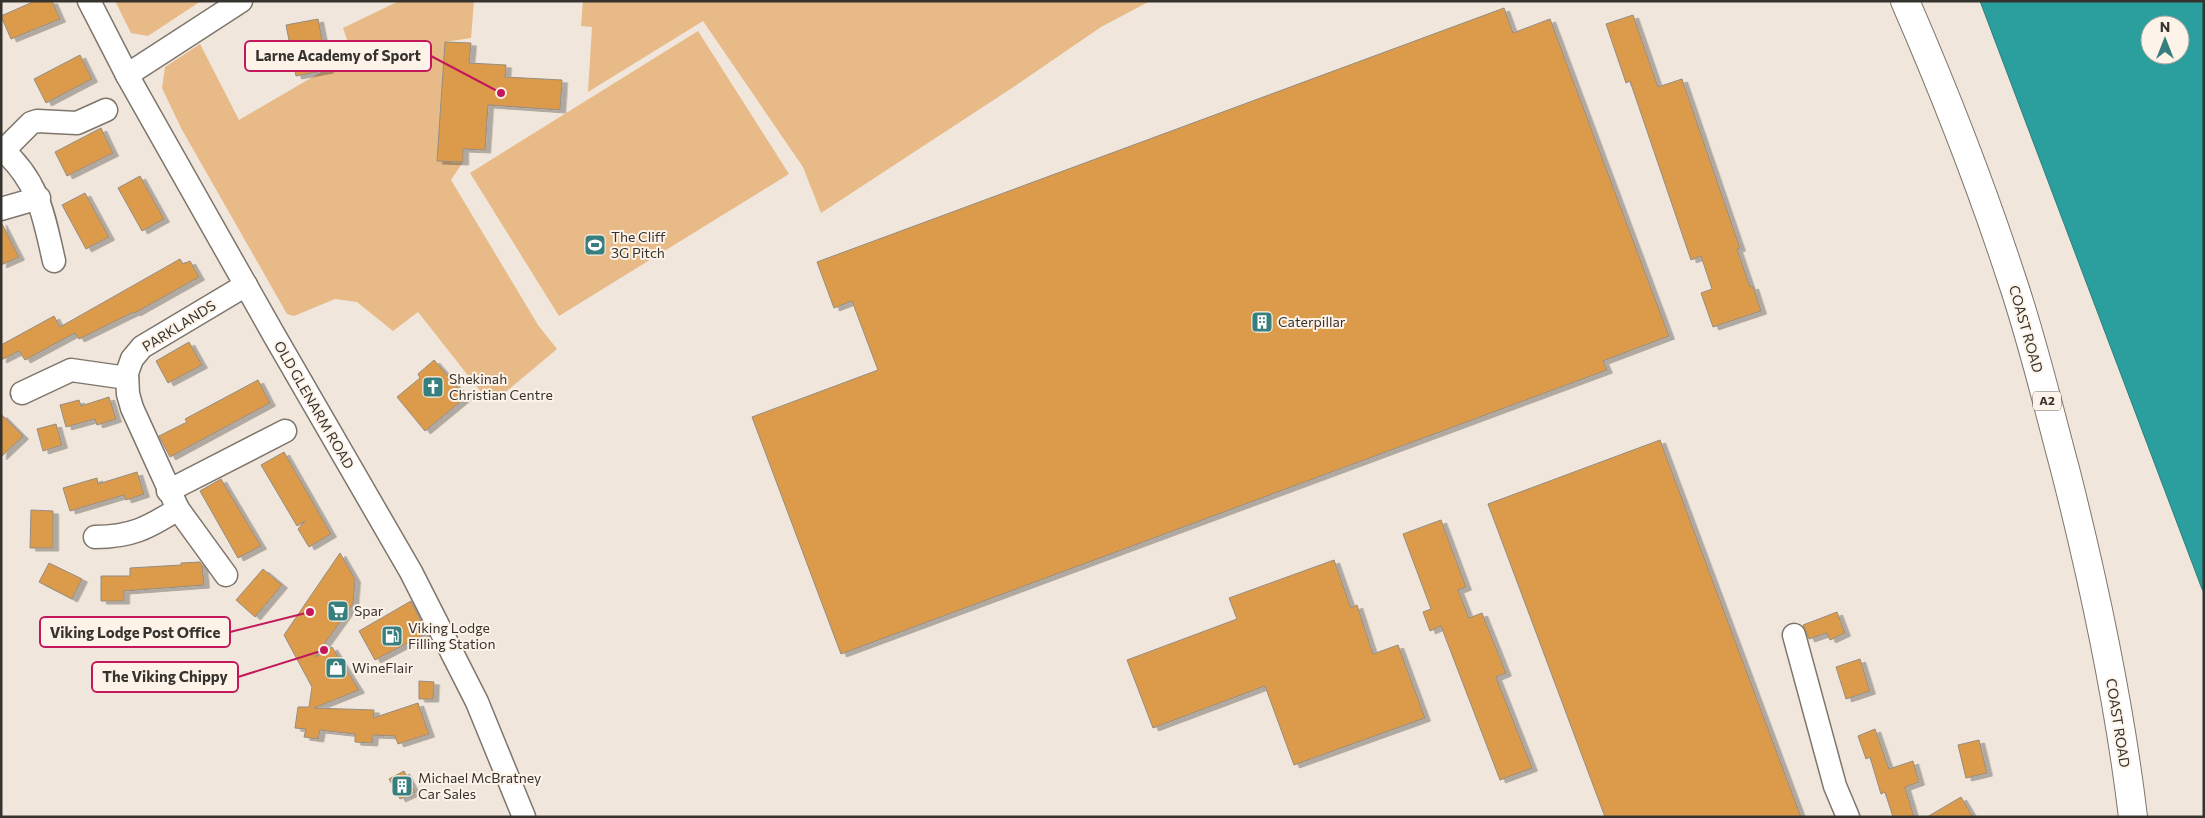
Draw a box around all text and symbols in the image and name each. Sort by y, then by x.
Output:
north arrow [2140,15,2190,65]
text: N [2160,18,2170,35]
callout: Larne Academy of Sport [245,41,431,71]
text: Larne Academy of Sport [255,46,421,64]
place label: The Cliff 3G Pitch [611,228,666,261]
sports icon: The Cliff 3G Pitch [583,233,607,257]
street label: COAST ROAD [2006,283,2047,375]
street label: PARKLANDS [139,296,219,355]
building icon: Caterpillar [1250,310,1274,334]
place label: Caterpillar [1278,313,1346,330]
street label: OLD GLENARM ROAD [271,338,358,472]
place label: Shekinah Christian Centre [449,370,553,403]
church icon: Shekinah Christian Centre [421,375,445,399]
road number: A2 [2033,392,2061,411]
supermarket icon: Spar [326,599,350,623]
place label: Spar [354,602,384,619]
callout: Viking Lodge Post Office [40,617,230,647]
place label: Viking Lodge Filling Station [408,619,496,652]
text: Viking Lodge Post Office [50,623,220,641]
fuel station icon: Viking Lodge Filling Station [380,624,404,648]
shop icon: WineFlair [324,656,348,680]
place label: WineFlair [352,659,414,676]
callout: The Viking Chippy [92,662,238,692]
text: The Viking Chippy [102,667,228,685]
street label: COAST ROAD [2103,677,2134,769]
place label: Michael McBratney Car Sales [418,769,541,802]
building icon: Michael McBratney Car Sales [390,774,414,798]

